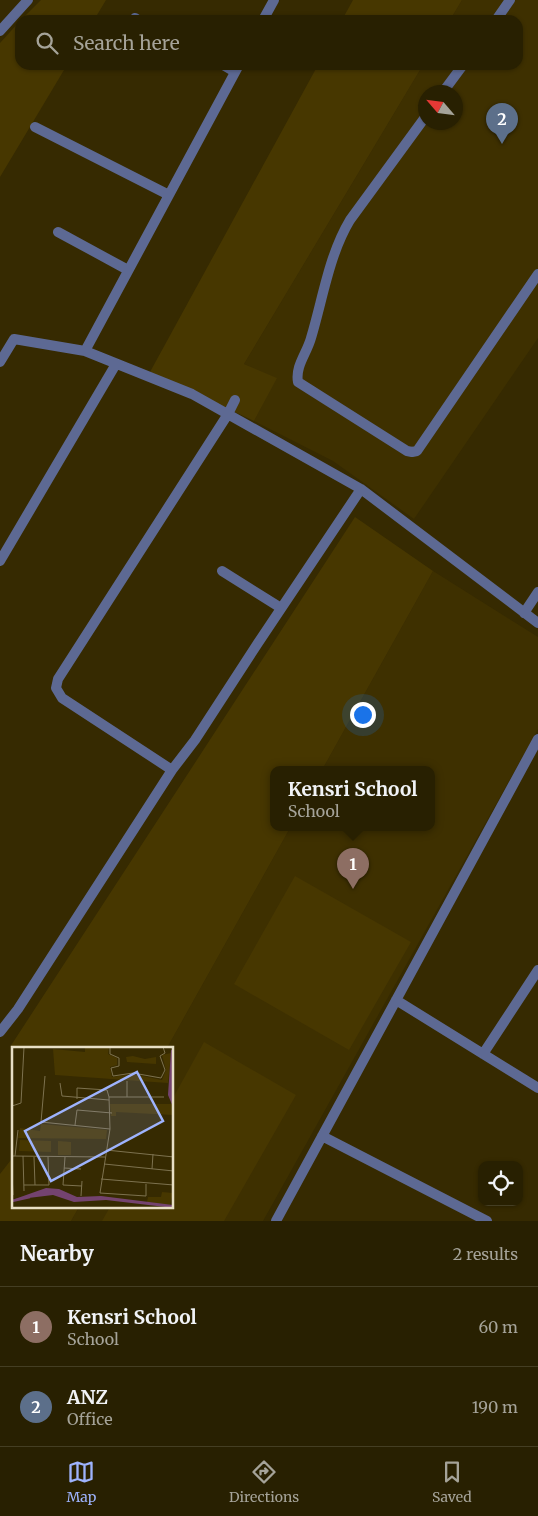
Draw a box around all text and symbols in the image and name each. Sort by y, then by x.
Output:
search box [15,15,523,70]
icon: search [33,29,61,57]
text: Search here [73,31,180,55]
north arrow [418,85,463,130]
pin: 2 [486,103,518,144]
your location [350,702,376,728]
popup [270,766,435,831]
text: Kensri School [288,777,417,801]
text: School [288,801,340,821]
pin: 1 [337,848,369,889]
inset map [12,1047,174,1208]
map controls [478,1161,523,1206]
button: locate [478,1161,523,1206]
text: Nearby [20,1240,94,1267]
text: 2 results [453,1244,518,1264]
text: Kensri School [67,1305,197,1329]
text: 1 [32,1317,40,1337]
text: 60 m [478,1317,518,1337]
text: School [67,1329,119,1349]
text: ANZ [67,1385,108,1409]
text: 2 [31,1397,41,1417]
text: 190 m [472,1397,518,1417]
text: Office [67,1409,113,1429]
tab: Map [66,1458,96,1506]
tab: Directions [229,1458,299,1506]
tab: Saved [432,1458,472,1506]

